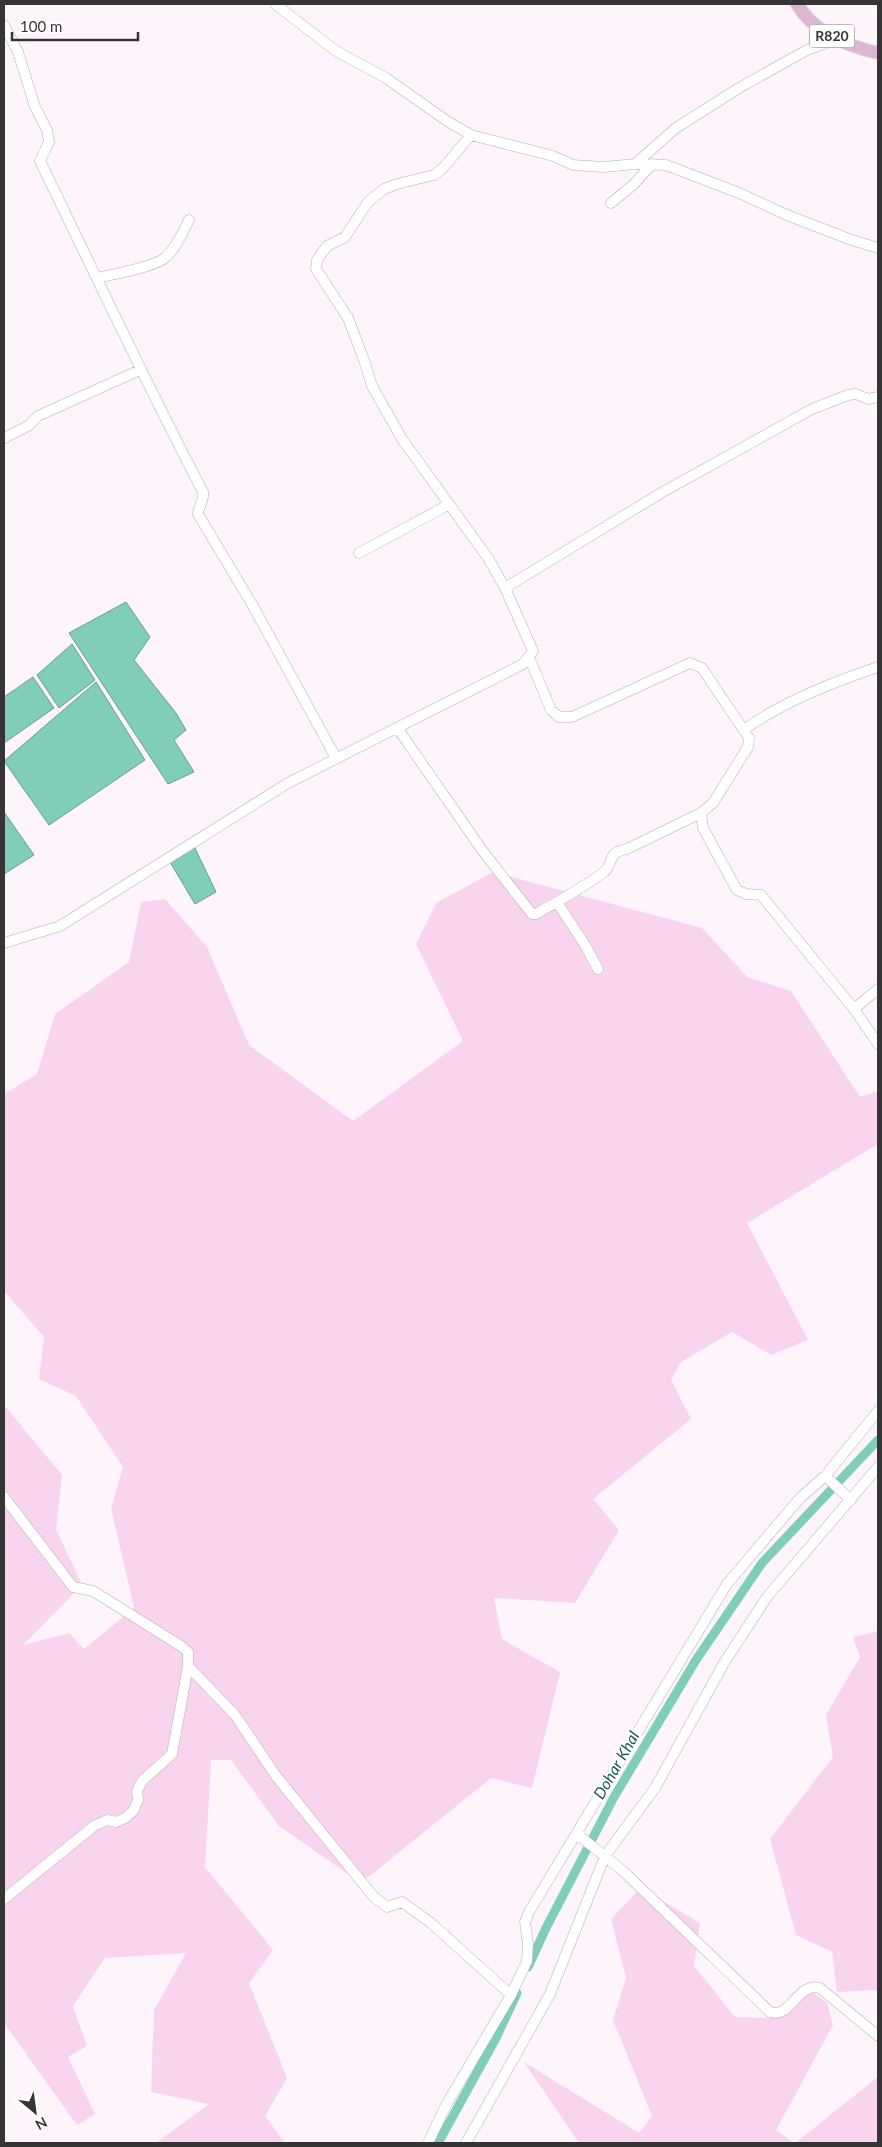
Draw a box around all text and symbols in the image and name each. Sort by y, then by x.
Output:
scale bar [12,10,139,42]
text: 100 m [20,17,62,35]
road number: R820 [810,24,854,48]
water label: Dohar Khal [589,1727,643,1802]
north arrow [10,2087,60,2137]
text: N [33,2114,50,2134]

